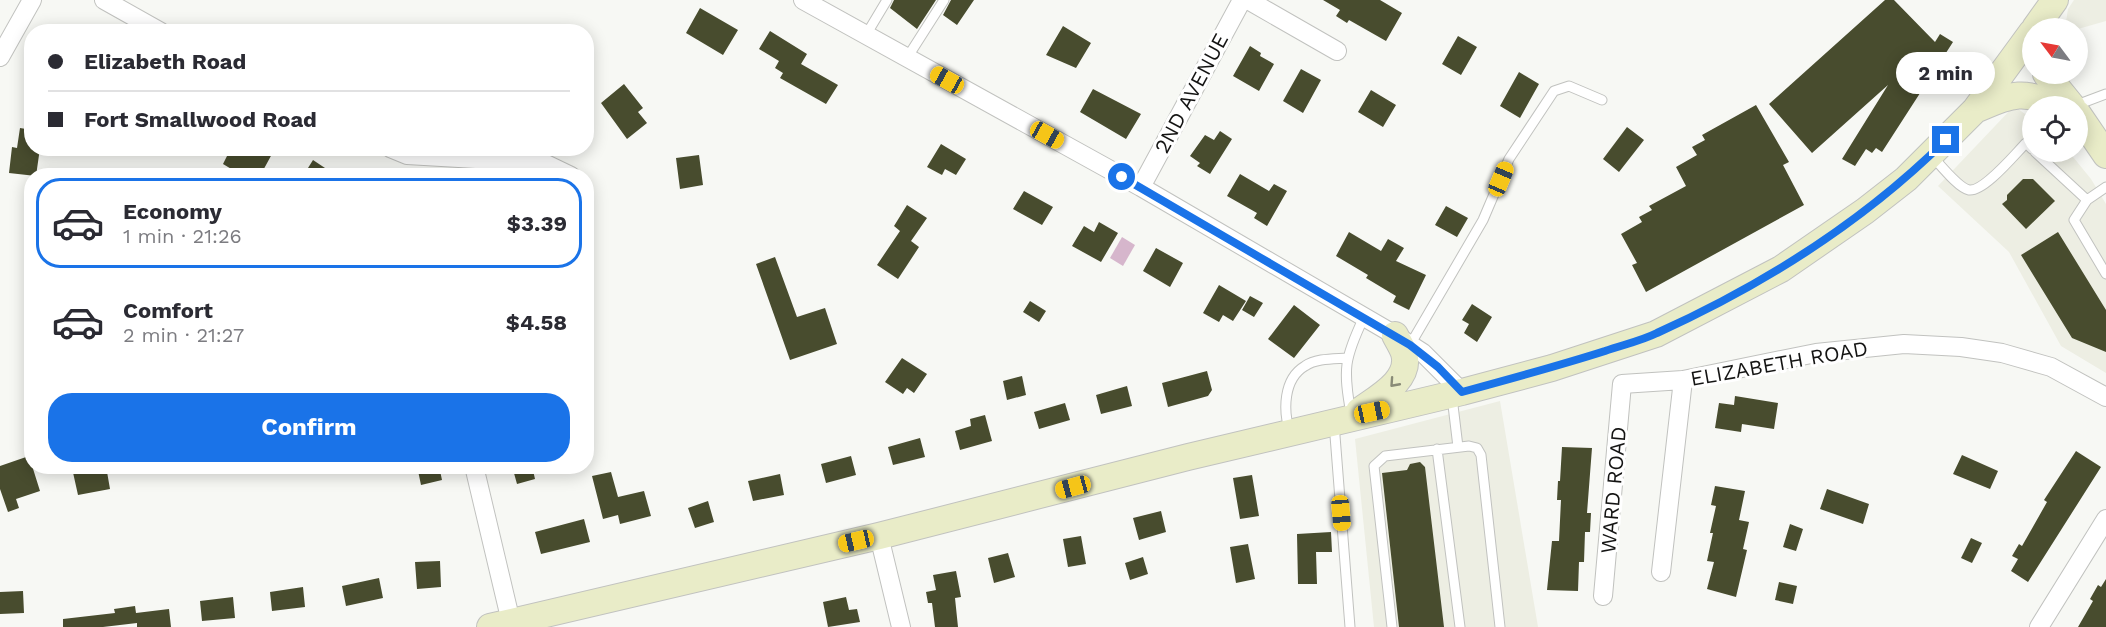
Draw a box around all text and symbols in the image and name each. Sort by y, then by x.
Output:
north arrow [2022,18,2088,84]
map controls [2022,18,2088,162]
street label: 2ND AVENUE [1149,29,1233,157]
text: Elizabeth Road [84,49,246,74]
callout: 2 min [1896,53,1996,95]
text: 2 min [1918,61,1973,85]
car [927,63,967,97]
button: locate [2022,96,2088,162]
text: Fort Smallwood Road [84,107,317,132]
car [1027,118,1067,152]
route end [1932,126,1959,153]
car [1486,159,1516,199]
route start [1108,163,1135,190]
icon: car [51,196,105,250]
text: Economy [123,199,222,224]
text: $3.39 [507,211,567,236]
text: 1 min · 21:26 [123,224,242,248]
icon: car [51,295,105,349]
text: Comfort [123,298,213,323]
text: $4.58 [506,310,567,335]
text: 2 min · 21:27 [123,323,244,347]
street label: ELIZABETH ROAD [1688,335,1870,391]
one-way arrow [1390,376,1401,387]
button: Confirm [48,393,570,462]
car [1353,399,1391,425]
street label: WARD ROAD [1595,425,1631,555]
car [1053,474,1093,500]
car [1330,494,1352,532]
car [836,528,876,554]

